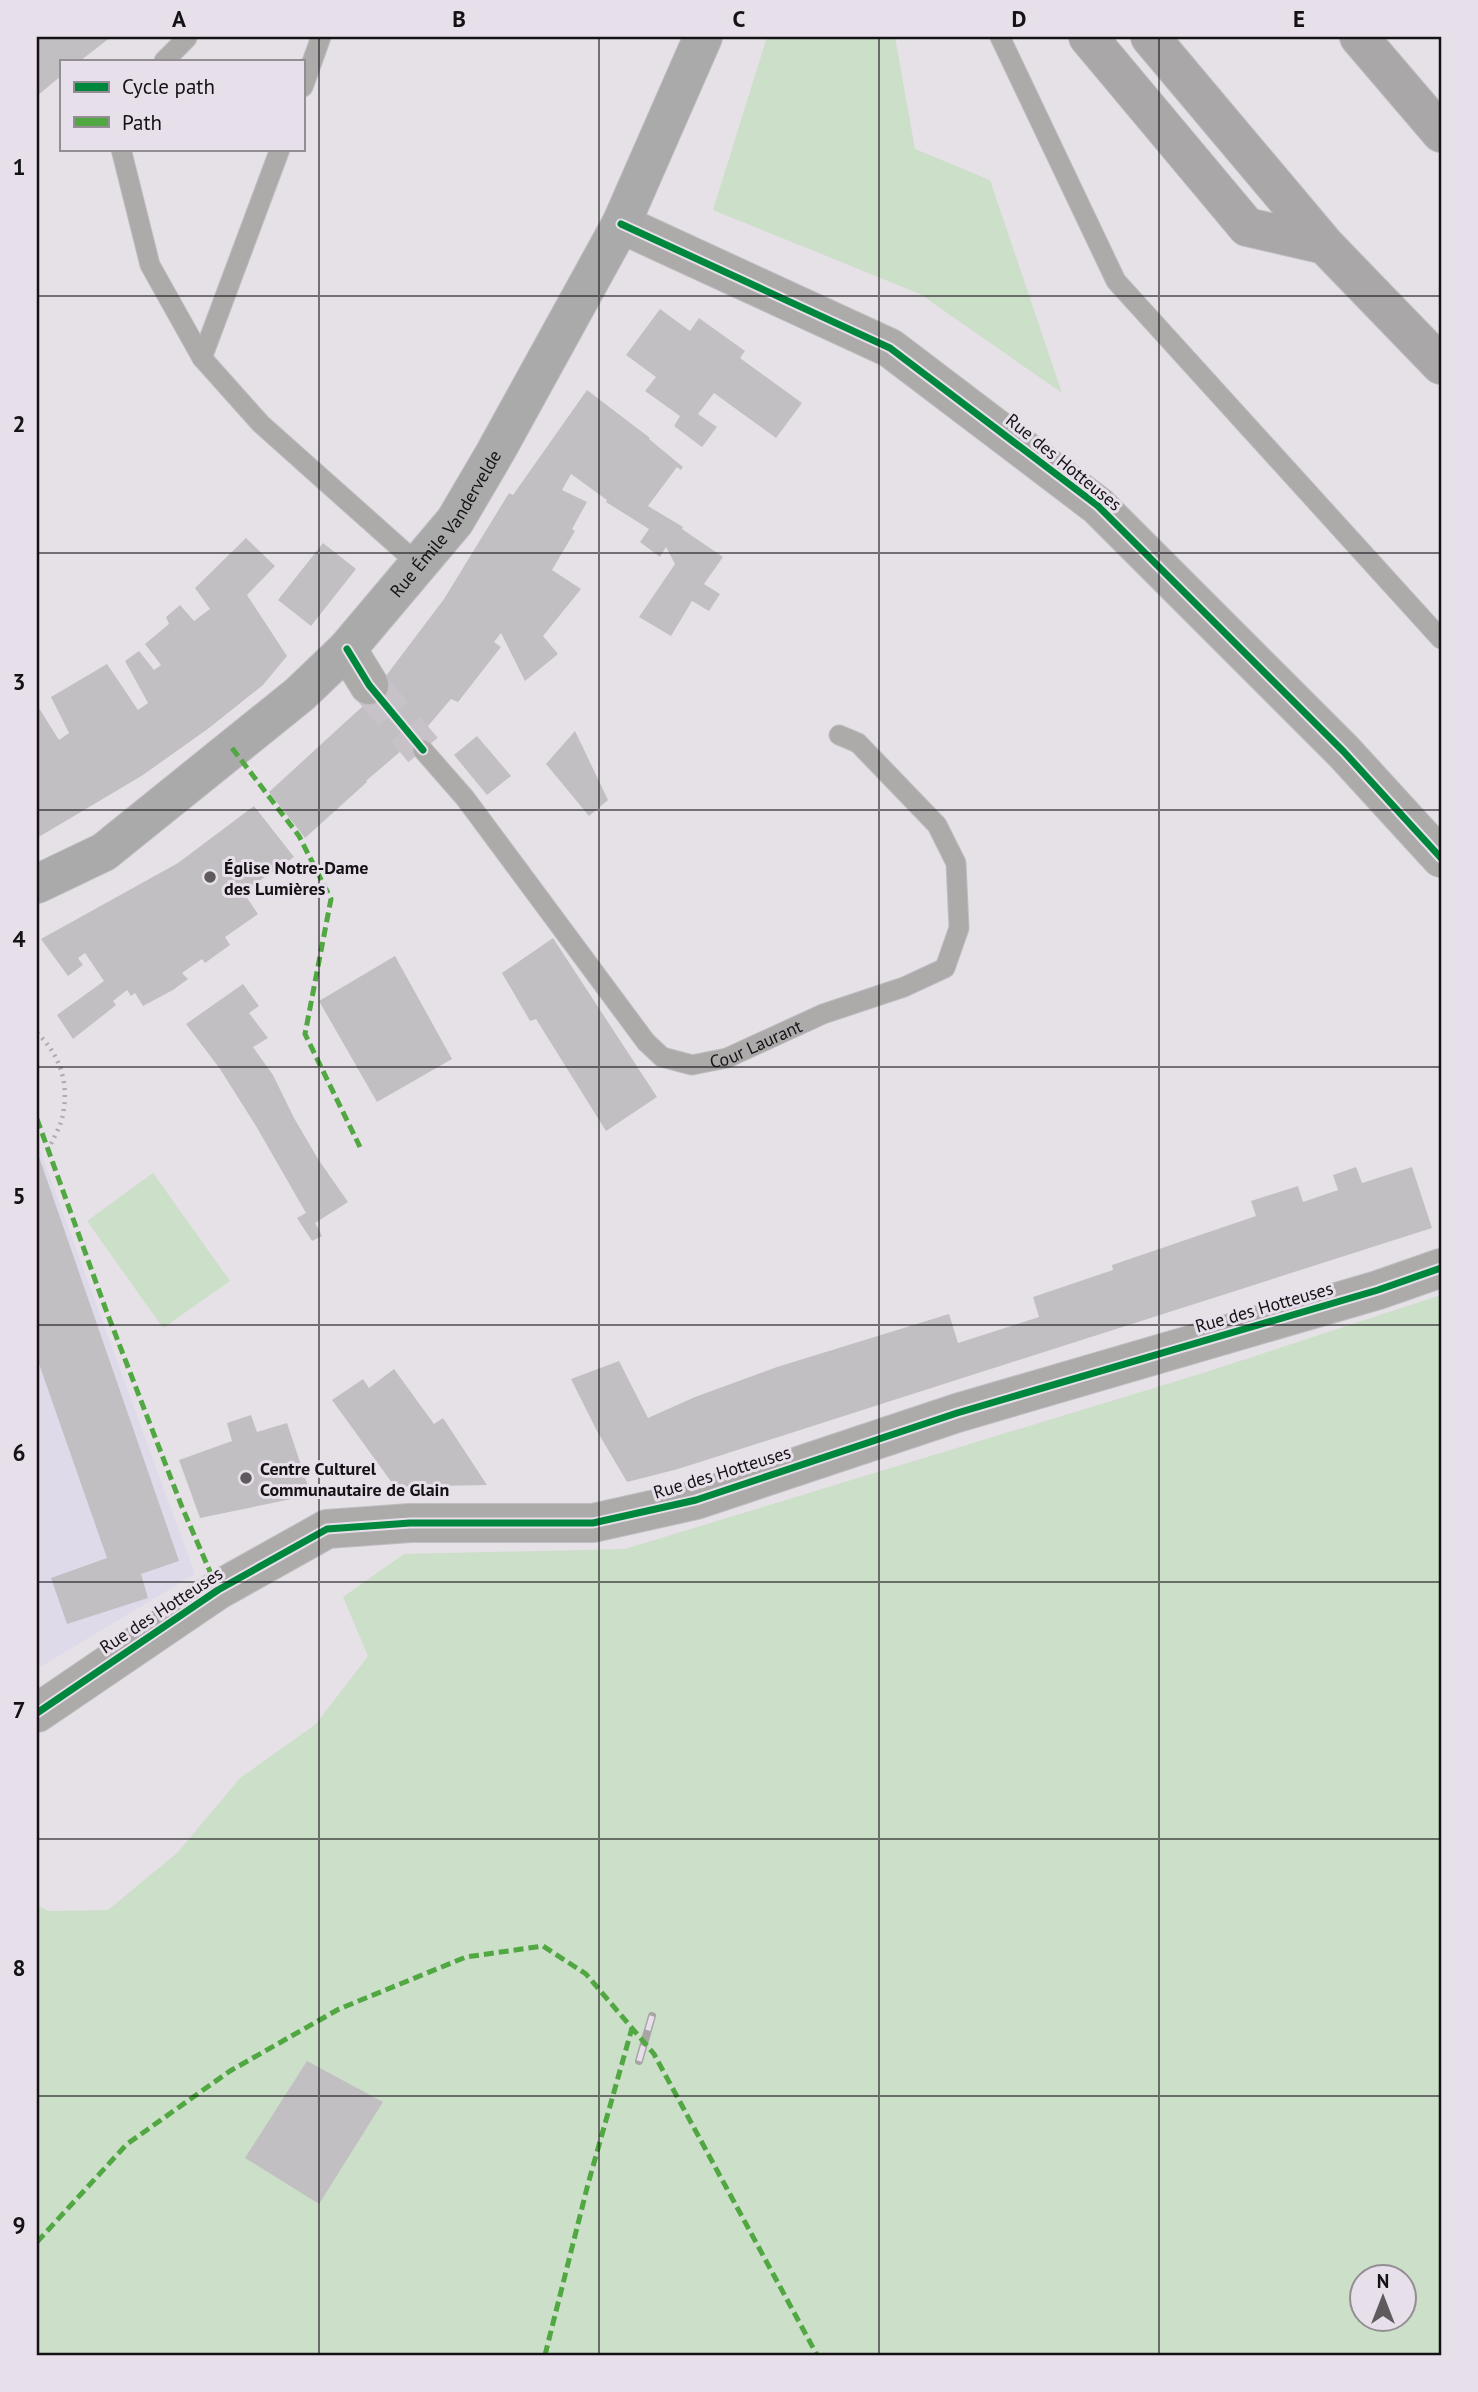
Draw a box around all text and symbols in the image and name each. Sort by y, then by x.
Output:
text: A [172,4,186,33]
text: B [452,4,466,33]
text: C [733,4,746,33]
text: D [1012,4,1026,33]
text: E [1293,4,1305,33]
legend [60,60,304,150]
text: Cycle path [122,73,215,100]
text: Path [122,109,162,136]
text: 1 [12,152,26,181]
street label: Rue des Hotteuses [1001,408,1127,516]
text: 2 [12,409,26,438]
street label: Rue Émile Vandervelde [384,445,506,602]
text: 3 [12,667,26,696]
place label: Église Notre-Dame des Lumières [224,856,368,900]
marker: Église Notre-Dame des Lumières [202,869,218,885]
text: 4 [12,924,26,953]
street label: Cour Laurant [708,1014,805,1073]
text: 5 [12,1181,26,1210]
street label: Rue des Hotteuses [1192,1276,1336,1338]
text: 6 [12,1438,26,1467]
street label: Rue des Hotteuses [651,1440,793,1504]
place label: Centre Culturel Communautaire de Glain [260,1457,449,1501]
marker: Centre Culturel Communautaire de Glain [238,1470,254,1486]
street label: Rue des Hotteuses [95,1562,227,1658]
text: 7 [12,1695,26,1724]
text: 8 [12,1953,26,1982]
text: 9 [12,2210,26,2239]
north arrow [1348,2262,1418,2332]
text: N [1377,2269,1389,2293]

